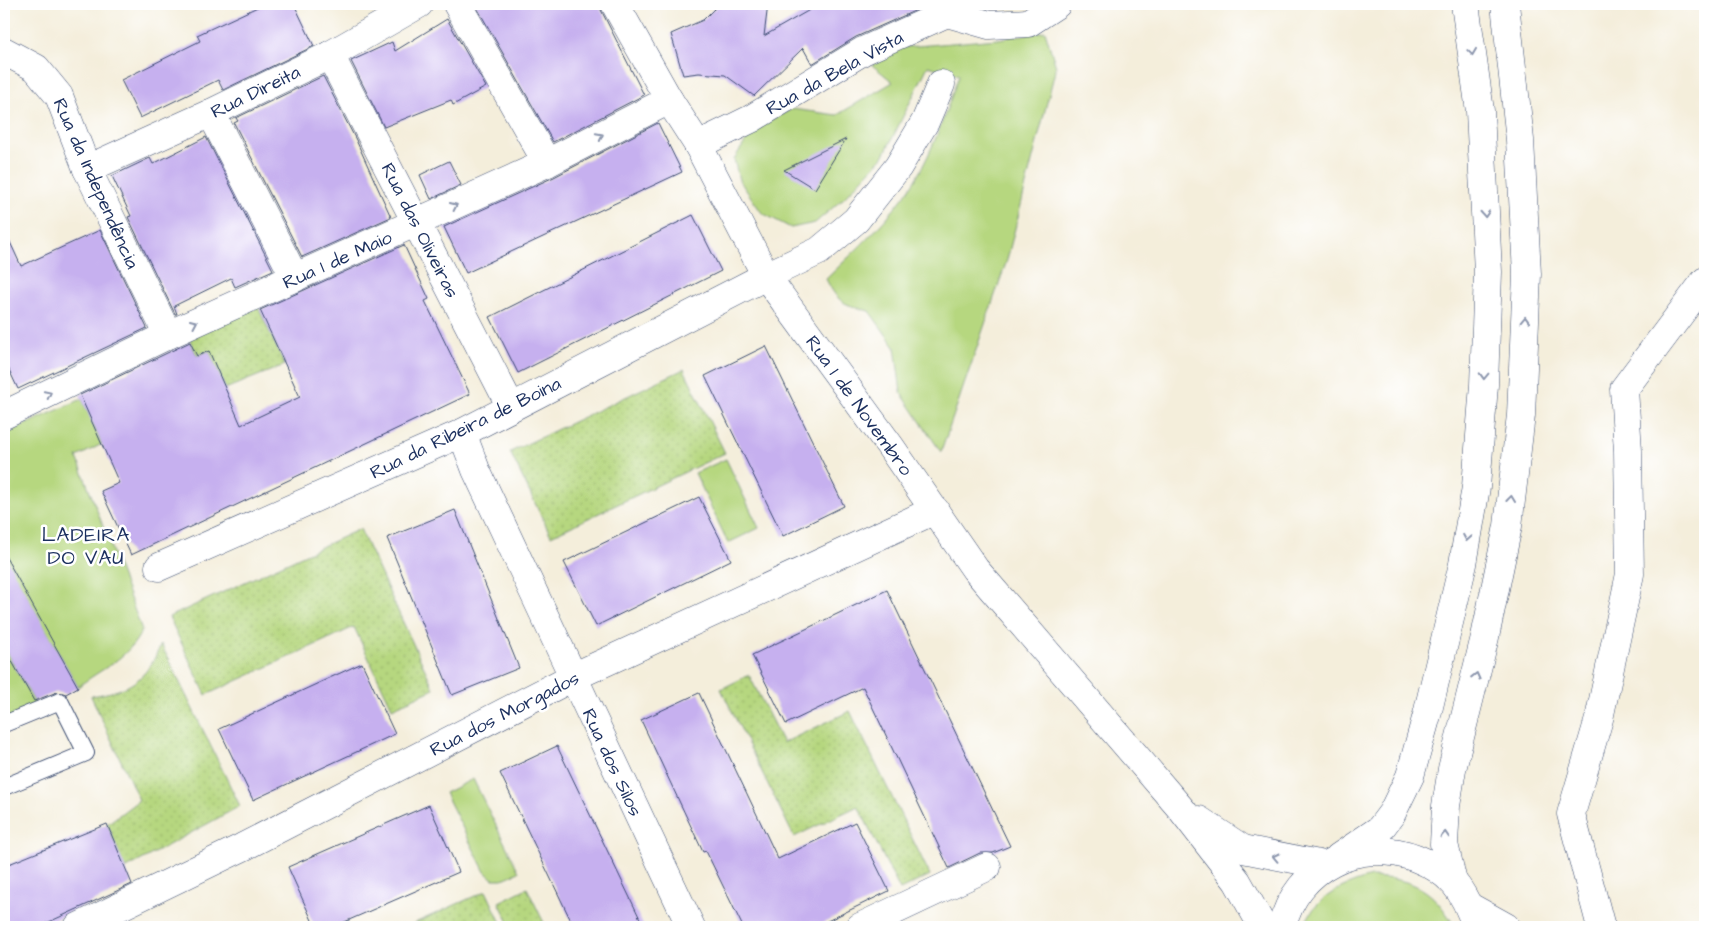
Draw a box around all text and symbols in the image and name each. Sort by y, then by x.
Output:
street label: Rua da Bela Vista [761,24,909,122]
one-way arrow [1466,48,1476,56]
street label: Rua Direita [206,59,305,126]
street label: Rua da Independência [46,94,146,274]
one-way arrow [595,132,604,142]
street label: Rua das Oliveiras [374,158,465,303]
one-way arrow [449,202,458,212]
one-way arrow [1480,210,1491,218]
street label: Rua 1 de Maio [279,224,397,297]
one-way arrow [1520,316,1530,324]
one-way arrow [189,319,198,330]
street label: Rua 1 de Novembro [799,330,919,482]
street label: Rua da Ribeira de Boina [366,370,566,486]
one-way arrow [1479,372,1489,380]
one-way arrow [42,390,51,400]
one-way arrow [1505,495,1516,503]
district label: LADEIRA DO VAU [42,521,130,572]
one-way arrow [1463,533,1473,542]
street label: Rua dos Morgados [425,665,584,765]
one-way arrow [1470,671,1481,680]
street label: Rua dos Silos [575,704,648,821]
one-way arrow [1439,830,1450,838]
one-way arrow [1272,852,1281,863]

